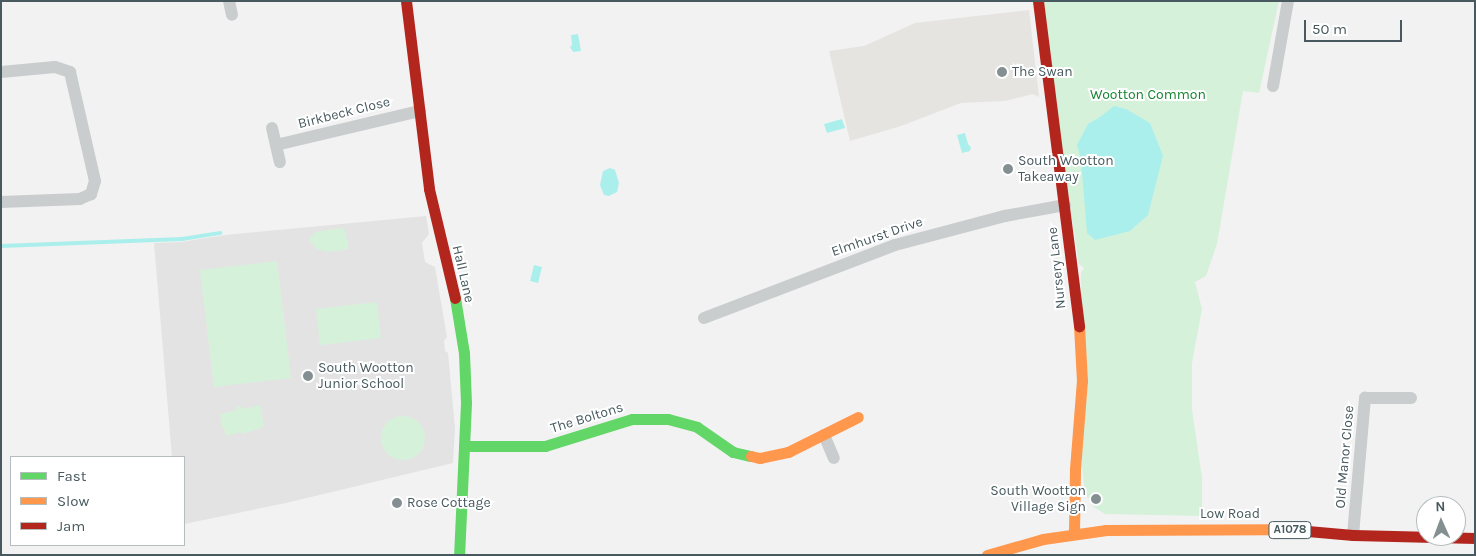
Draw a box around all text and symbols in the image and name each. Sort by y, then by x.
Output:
scale bar [1306,10,1404,42]
text: 50 m [1312,20,1347,38]
place label: The Swan [1012,64,1073,80]
marker: The Swan [996,66,1008,78]
park label: Wootton Common [1090,87,1206,103]
street label: Birkbeck Close [296,93,392,133]
place label: South Wootton Takeaway [1018,153,1114,186]
marker: South Wootton Takeaway [1002,163,1014,175]
street label: Elmhurst Drive [829,214,925,260]
street label: Nursery Lane [1044,226,1070,310]
street label: Hall Lane [448,244,478,304]
place label: South Wootton Junior School [318,360,414,392]
marker: South Wootton Junior School [302,370,314,382]
street label: The Boltons [549,399,625,437]
street label: Old Manor Close [1332,405,1358,509]
legend [10,456,185,546]
text: Fast [57,467,86,485]
place label: South Wootton Village Sign [990,483,1086,516]
text: Slow [57,492,89,510]
marker: South Wootton Village Sign [1090,493,1102,505]
place label: Rose Cottage [407,495,491,511]
north arrow [1416,496,1466,546]
marker: Rose Cottage [391,497,403,509]
text: N [1435,498,1446,515]
street label: Low Road [1200,506,1260,522]
text: Jam [57,517,85,535]
road number: A1078 [1268,520,1312,540]

